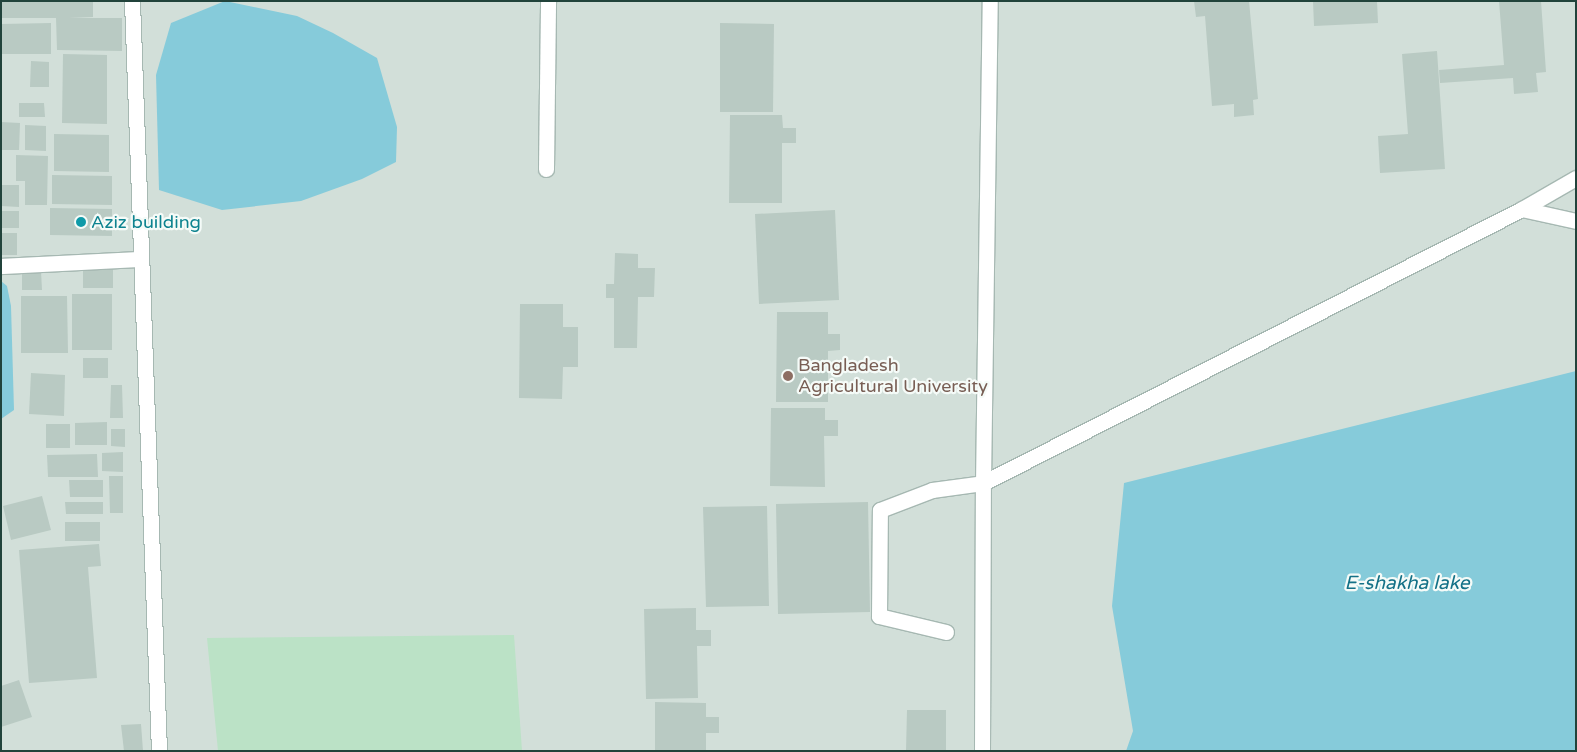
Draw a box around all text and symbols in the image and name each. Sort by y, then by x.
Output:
place label: Aziz building [91,211,201,233]
marker: Aziz building [75,216,87,228]
place label: Bangladesh Agricultural University [798,355,988,398]
marker: Bangladesh Agricultural University [782,370,794,382]
water label: E-shakha lake [1344,573,1470,595]

